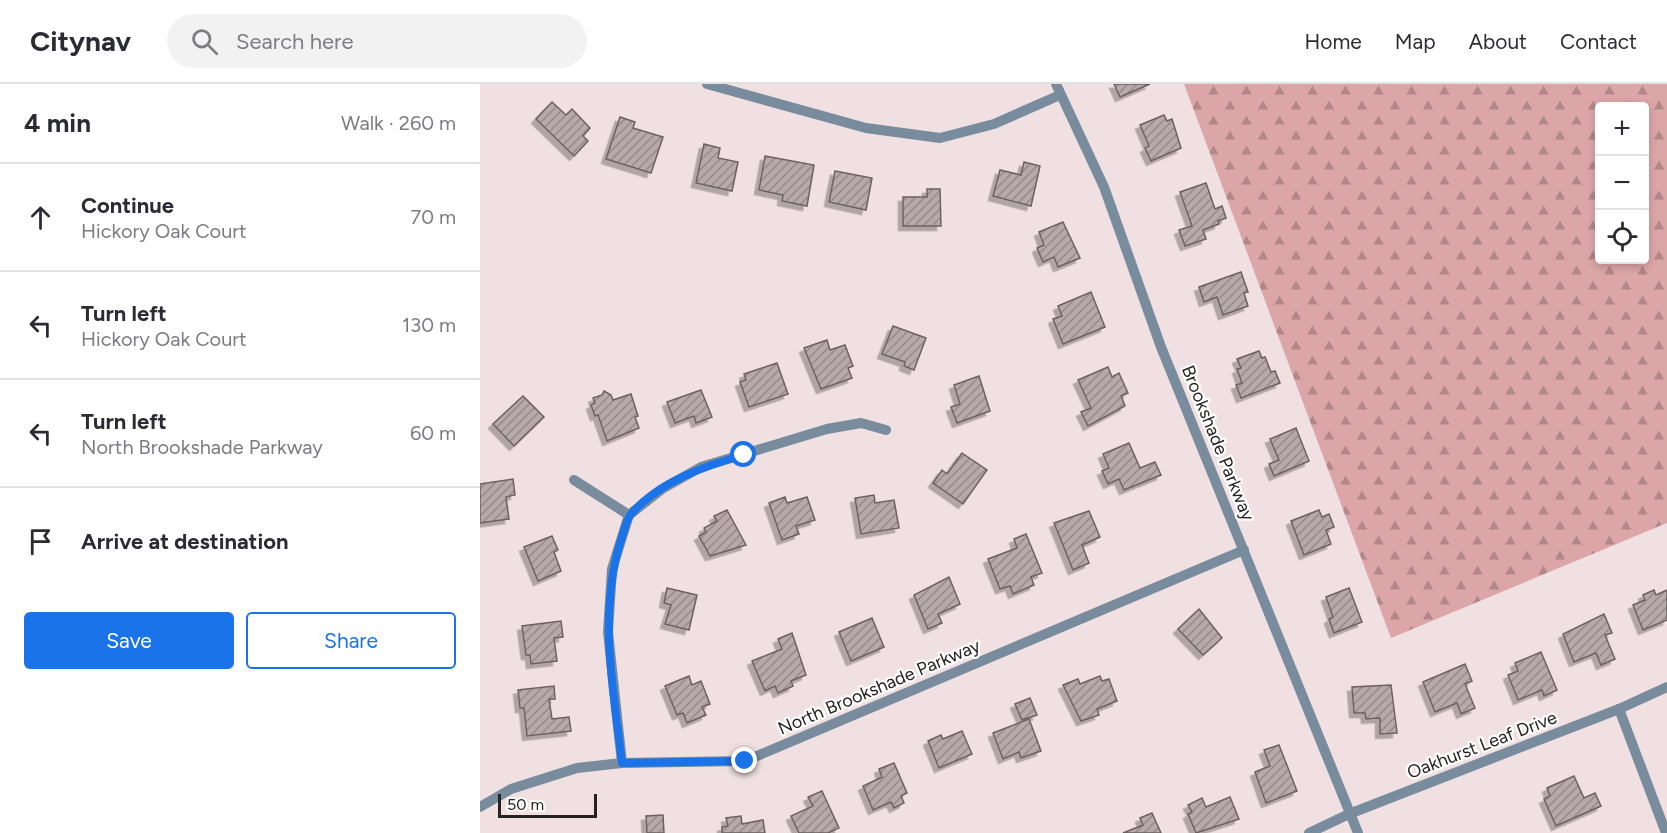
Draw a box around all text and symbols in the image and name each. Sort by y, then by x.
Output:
search box [167,14,587,68]
text: Citynav [30,24,131,58]
icon: search [188,25,221,58]
text: Search here [236,28,354,55]
text: Home [1305,29,1362,54]
text: Map [1395,29,1436,54]
text: About [1469,29,1527,54]
text: Contact [1560,29,1637,54]
map controls [1595,102,1649,264]
button: + [1595,102,1649,156]
text: 4 min [24,107,91,139]
text: Walk · 260 m [341,111,456,135]
button: − [1595,156,1649,210]
text: Continue [81,192,174,219]
icon: ahead [24,201,57,234]
text: 70 m [410,205,456,229]
button: locate [1595,210,1649,264]
text: Hickory Oak Court [81,219,247,243]
text: Turn left [81,300,167,327]
icon: left [24,309,57,342]
text: 130 m [402,313,456,337]
text: Hickory Oak Court [81,327,247,351]
street label: Brookshade Parkway [1177,362,1259,524]
text: Turn left [81,408,167,435]
icon: left [24,417,57,450]
text: 60 m [410,421,456,445]
text: North Brookshade Parkway [81,435,323,459]
route start [730,441,756,467]
icon: arrive [24,525,57,558]
text: Arrive at destination [81,528,289,555]
button: Save [24,612,234,669]
button: Share [246,612,456,669]
street label: North Brookshade Parkway [775,634,984,740]
street label: Oakhurst Leaf Drive [1404,706,1560,784]
route end [731,747,757,773]
scale bar [498,791,597,818]
text: 50 m [507,795,544,814]

